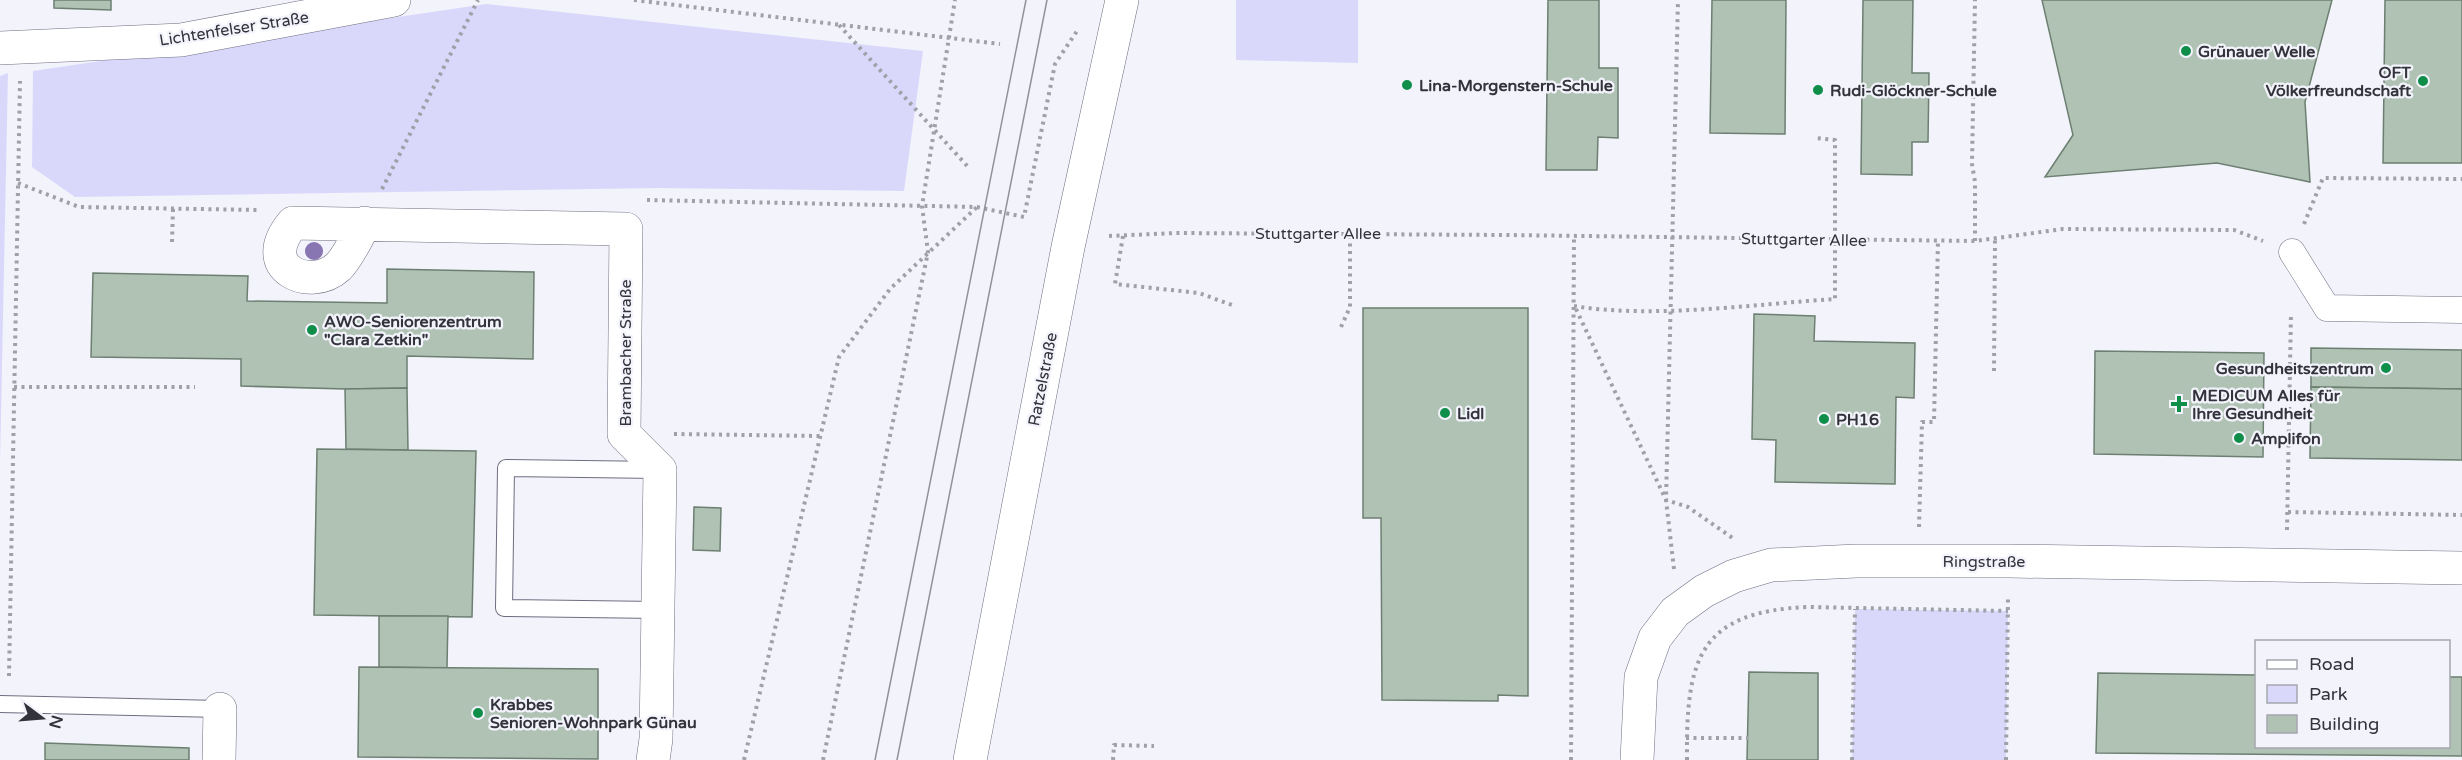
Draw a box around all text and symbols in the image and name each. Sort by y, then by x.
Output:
street label: Lichtenfelser Straße [158,7,310,51]
place label: Grünauer Welle [2198,42,2315,62]
marker: Grünauer Welle [2179,44,2193,58]
place label: OFT Völkerfreundschaft [2266,63,2412,101]
marker: OFT Völkerfreundschaft [2416,74,2430,88]
place label: Lina-Morgenstern-Schule [1419,76,1613,96]
marker: Lina-Morgenstern-Schule [1400,78,1414,92]
place label: Rudi-Glöckner-Schule [1830,81,1997,101]
marker: Rudi-Glöckner-Schule [1811,83,1825,97]
street label: Stuttgarter Allee [1255,224,1381,244]
street label: Stuttgarter Allee [1741,229,1867,251]
street label: Brambacher Straße [616,279,636,427]
place label: AWO-Seniorenzentrum "Clara Zetkin" [324,312,502,350]
marker: AWO-Seniorenzentrum "Clara Zetkin" [305,323,319,337]
street label: Ratzelstraße [1024,331,1062,428]
place label: Gesundheitszentrum [2216,359,2374,379]
marker: Gesundheitszentrum [2379,361,2393,375]
place label: MEDICUM Alles für Ihre Gesundheit [2192,386,2341,424]
marker: MEDICUM Alles für Ihre Gesundheit [2170,395,2188,413]
place label: Lidl [1457,404,1484,424]
marker: Lidl [1438,406,1452,420]
place label: PH16 [1836,410,1879,430]
marker: PH16 [1817,412,1831,426]
place label: Amplifon [2251,429,2321,449]
marker: Amplifon [2232,431,2246,445]
street label: Ringstraße [1943,552,2025,572]
legend [2255,640,2450,748]
text: Road [2309,653,2354,675]
text: Park [2309,683,2348,705]
north arrow [12,688,72,748]
place label: Krabbes Senioren-Wohnpark Günau [490,695,697,733]
marker: Krabbes Senioren-Wohnpark Günau [471,706,485,720]
text: N [44,713,67,731]
text: Building [2309,713,2379,735]

